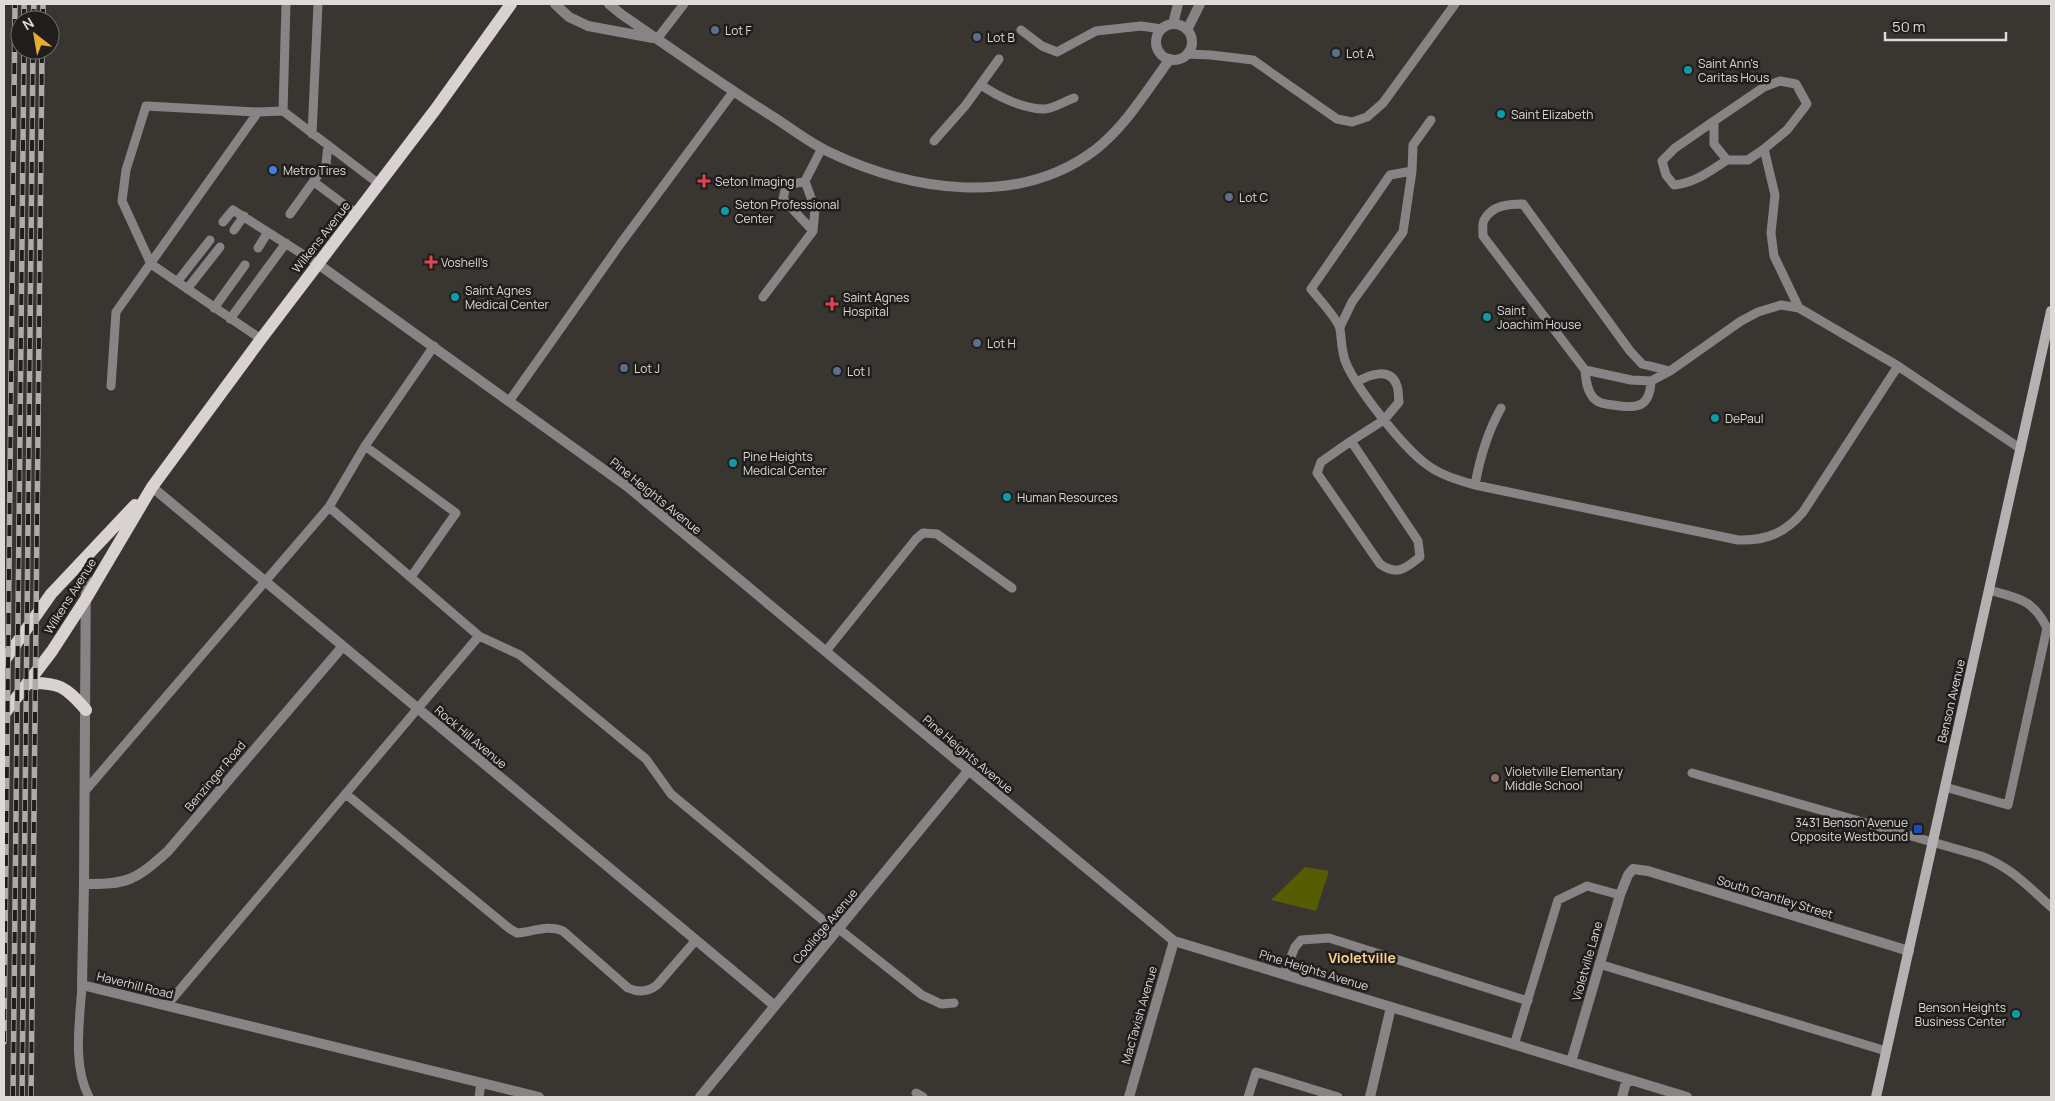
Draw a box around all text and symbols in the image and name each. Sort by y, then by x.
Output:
north arrow [10,10,60,60]
scale bar [1885,10,2006,42]
text: N [19,13,37,34]
text: 50 m [1892,16,1926,37]
place label: Lot F [725,22,751,39]
marker: Lot F [709,24,721,36]
place label: Lot B [987,29,1015,46]
marker: Lot B [971,31,983,43]
place label: Lot A [1346,45,1374,62]
marker: Lot A [1330,47,1342,59]
place label: Saint Ann's Caritas Hous [1698,55,1769,86]
marker: Saint Ann's Caritas Hous [1682,64,1694,76]
place label: Saint Elizabeth [1511,106,1593,123]
marker: Saint Elizabeth [1495,108,1507,120]
place label: Metro Tires [283,162,346,179]
marker: Metro Tires [267,164,279,176]
place label: Seton Imaging [715,173,794,190]
marker: Seton Imaging [697,174,711,188]
place label: Lot C [1239,189,1268,206]
marker: Lot C [1223,191,1235,203]
place label: Seton Professional Center [735,196,839,227]
street label: Wilkens Avenue [288,198,354,276]
marker: Seton Professional Center [719,205,731,217]
place label: Voshell's [441,254,488,271]
marker: Voshell's [425,256,437,268]
place label: Saint Agnes Medical Center [465,282,550,313]
place label: Saint Agnes Hospital [843,289,909,320]
marker: Saint Agnes Medical Center [449,291,461,303]
marker: Saint Agnes Hospital [825,297,839,311]
place label: Saint Joachim House [1497,302,1581,333]
marker: Saint Joachim House [1481,311,1493,323]
place label: Lot H [987,335,1016,352]
marker: Lot H [971,337,983,349]
place label: Lot J [634,360,660,377]
marker: Lot J [618,362,630,374]
place label: Lot I [847,363,870,380]
marker: Lot I [831,365,843,377]
place label: DePaul [1725,410,1764,427]
marker: DePaul [1709,412,1721,424]
place label: Pine Heights Medical Center [743,448,828,479]
street label: Pine Heights Avenue [607,454,705,538]
marker: Pine Heights Medical Center [727,457,739,469]
place label: Human Resources [1017,489,1118,506]
marker: Human Resources [1001,491,1013,503]
street label: Wilkens Avenue [40,555,100,637]
street label: Benson Avenue [1933,658,1969,744]
street label: Rock Hill Avenue [431,702,511,772]
street label: Pine Heights Avenue [919,711,1017,797]
street label: Benzinger Road [181,737,249,815]
place label: Violetville Elementary Middle School [1505,763,1624,794]
marker: Violetville Elementary Middle School [1489,772,1501,784]
place label: 3431 Benson Avenue Opposite Westbound [1791,814,1908,845]
marker: 3431 Benson Avenue Opposite Westbound [1912,823,1924,835]
street label: South Grantley Street [1715,871,1835,923]
street label: Coolidge Avenue [789,885,861,967]
street label: Violetville Lane [1567,919,1607,1003]
street label: Pine Heights Avenue [1257,945,1371,995]
district label: Violetville [1328,948,1396,967]
street label: MacTavish Avenue [1117,964,1161,1066]
street label: Haverhill Road [95,967,175,1003]
place label: Benson Heights Business Center [1915,999,2007,1030]
marker: Benson Heights Business Center [2010,1008,2022,1020]

